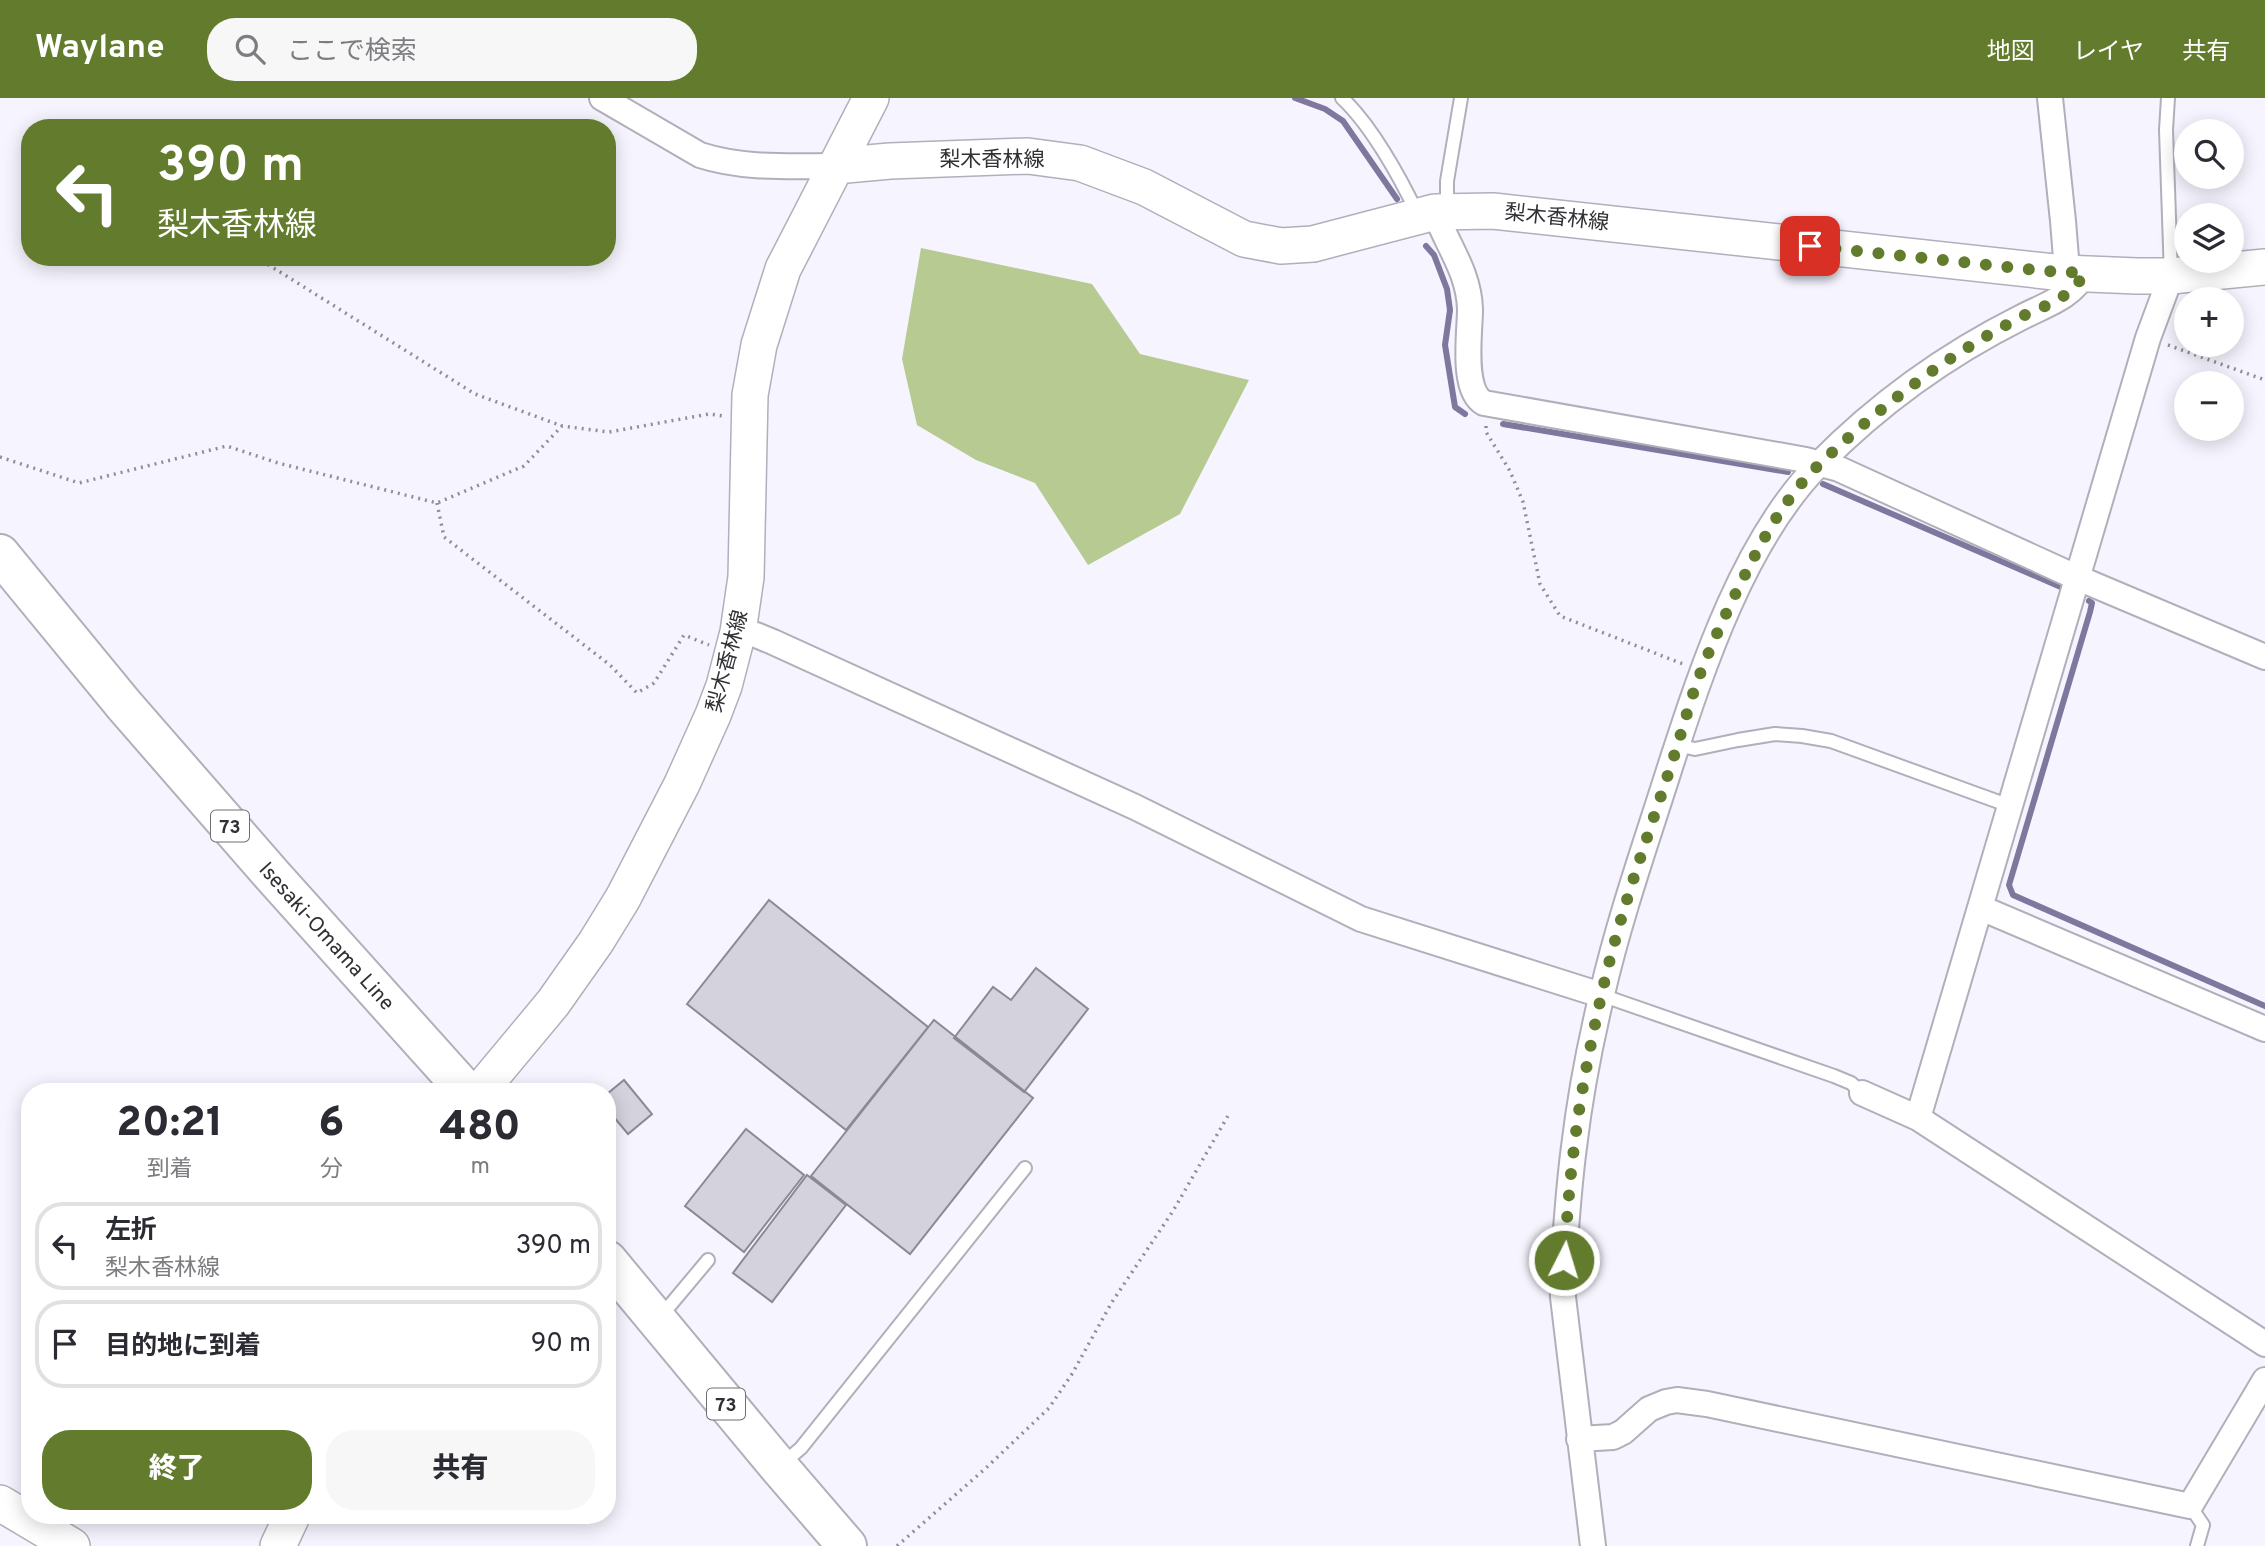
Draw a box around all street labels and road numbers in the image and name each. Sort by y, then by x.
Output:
street label: 梨木香林線 [940,147,1045,174]
street label: 梨木香林線 [1503,200,1610,237]
street label: 梨木香林線 [702,607,755,716]
road number: 73 [211,810,249,842]
street label: Isesaki-Omama Line [252,857,400,1017]
road number: 73 [707,1388,745,1420]

